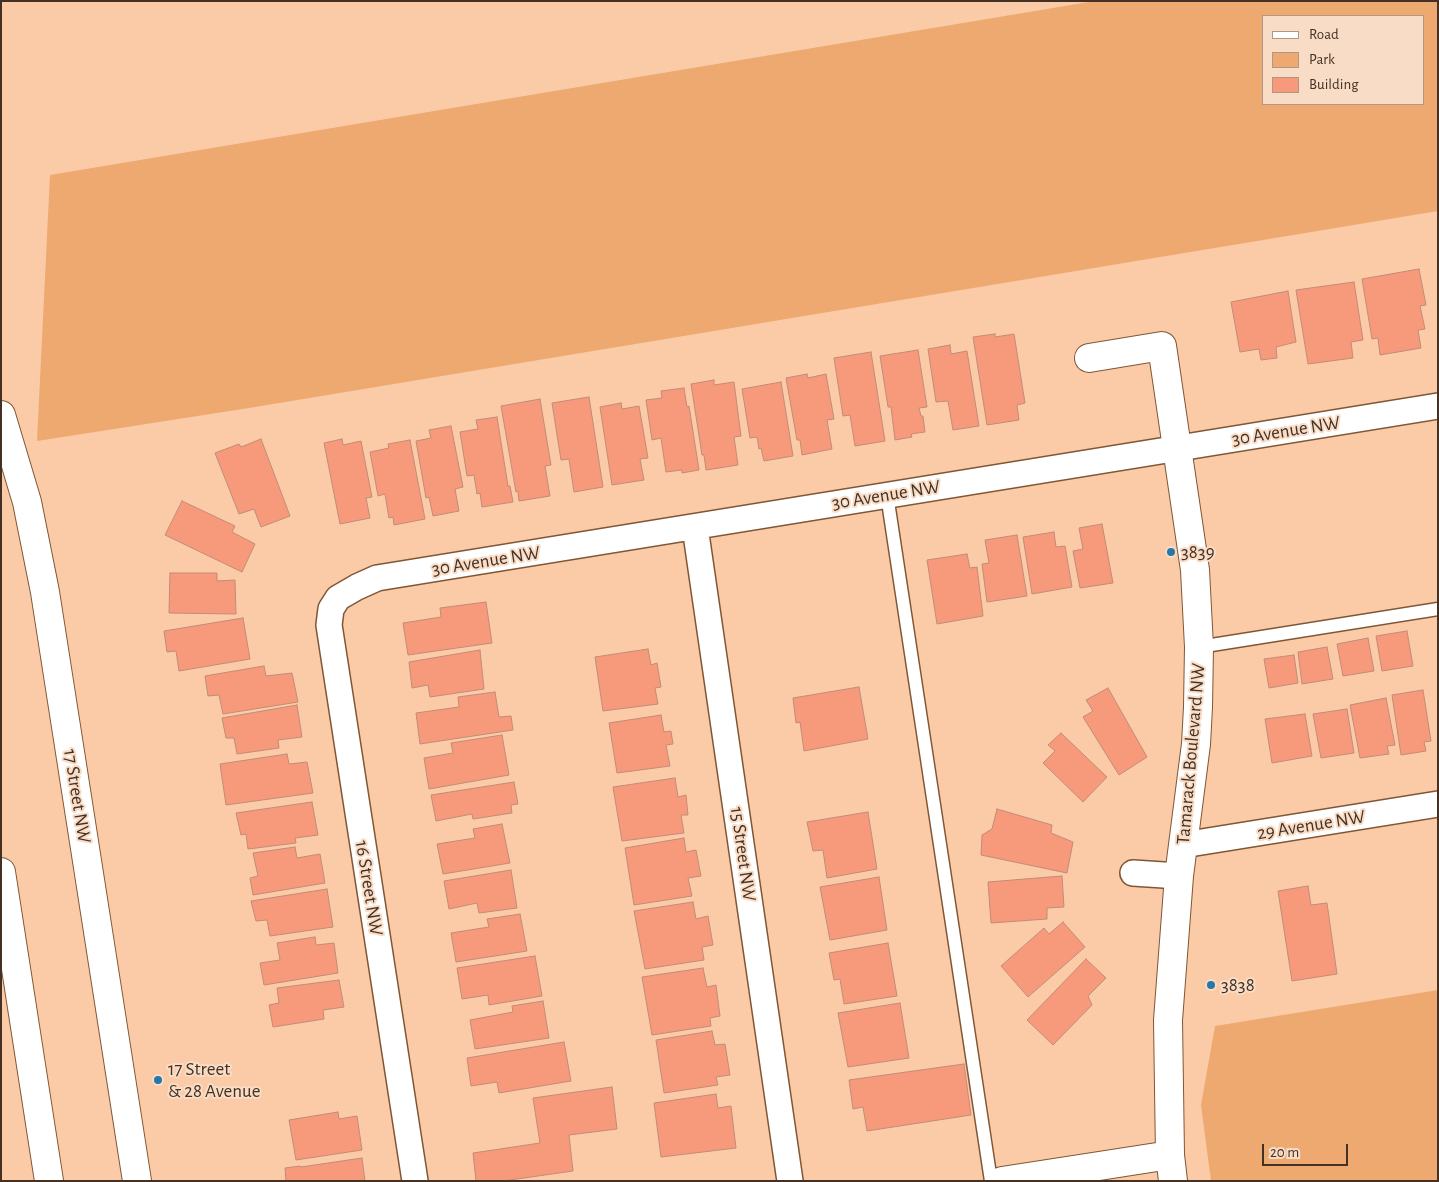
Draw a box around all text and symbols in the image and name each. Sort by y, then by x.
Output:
legend [1262,15,1424,105]
text: Road [1309,27,1339,42]
text: Park [1309,52,1335,67]
text: Building [1309,77,1359,92]
street label: 30 Avenue NW [1230,411,1342,451]
street label: 30 Avenue NW [830,475,942,515]
street label: 30 Avenue NW [430,541,542,581]
place label: 3839 [1181,541,1215,563]
marker: 3839 [1165,546,1177,558]
street label: Tamarack Boulevard NW [1172,662,1210,846]
street label: 17 Street NW [58,747,96,845]
street label: 15 Street NW [725,805,761,903]
street label: 29 Avenue NW [1255,805,1367,845]
street label: 16 Street NW [350,839,388,937]
place label: 3838 [1221,974,1255,996]
marker: 3838 [1205,979,1217,991]
place label: 17 Street & 28 Avenue [168,1058,260,1102]
marker: 17 Street & 28 Avenue [152,1074,164,1086]
scale bar [1264,1134,1350,1166]
text: 20 m [1270,1145,1299,1160]

